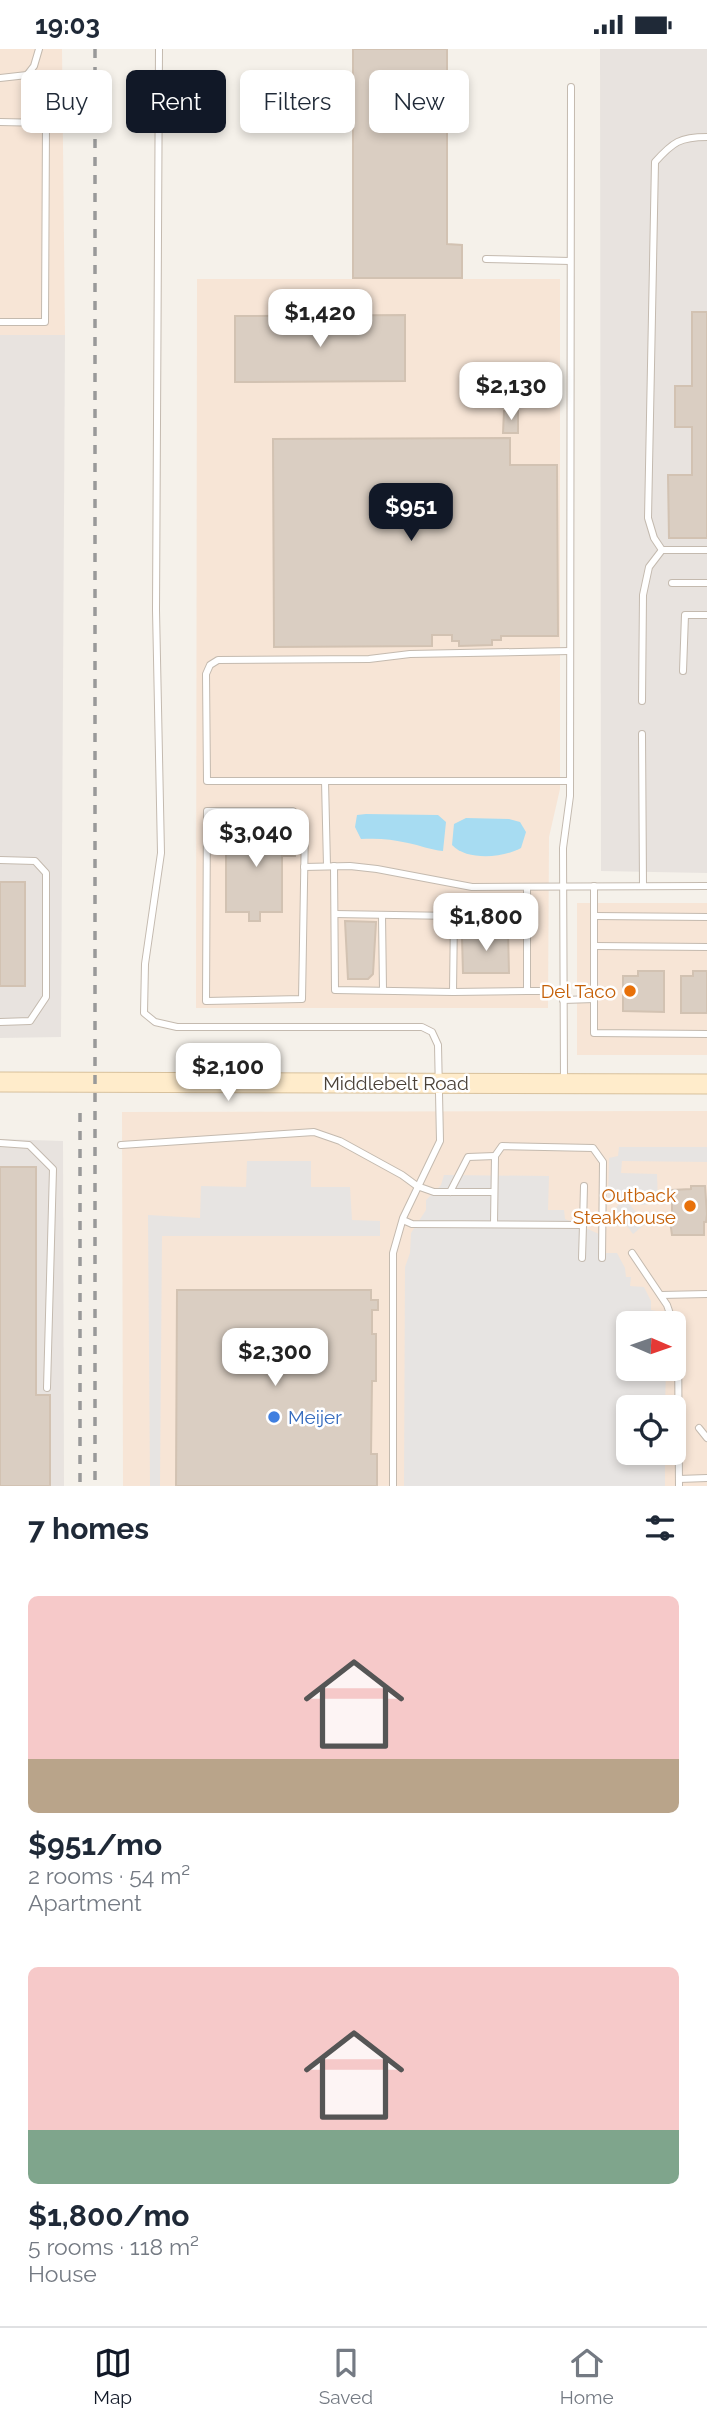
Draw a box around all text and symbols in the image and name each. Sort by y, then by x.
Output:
text: 19:03 [35,10,100,40]
chip: Buy [21,70,112,133]
chip: Rent [126,70,226,133]
chip: Filters [240,70,355,133]
chip: New [369,70,469,133]
pin: $1,420 [263,289,377,349]
text: $1,420 [284,298,356,325]
pin: $2,130 [454,363,568,422]
text: $2,130 [475,371,547,398]
pin: $951 [370,483,452,543]
text: $951 [385,492,437,519]
pin: $3,040 [199,809,313,869]
text: $3,040 [219,818,293,845]
pin: $1,800 [429,893,543,953]
text: $1,800 [449,902,523,929]
place label: Del Taco [541,980,616,1002]
marker: Del Taco [622,983,638,999]
pin: $2,100 [171,1044,285,1103]
text: $2,100 [192,1052,264,1079]
street label: Middlebelt Road [323,1072,469,1094]
place label: Outback Steakhouse [573,1184,676,1228]
marker: Outback Steakhouse [682,1198,698,1214]
north arrow [616,1311,686,1381]
map controls [616,1311,686,1465]
pin: $2,300 [218,1329,332,1388]
text: $2,300 [238,1337,312,1364]
button: locate [616,1395,686,1465]
place label: Meijer [288,1406,342,1428]
marker: Meijer [266,1409,282,1425]
icon: filters [641,1509,679,1547]
text: 7 homes [28,1511,149,1546]
icon: home [291,1641,417,1767]
text: $951/mo [28,1827,162,1862]
text: 2 rooms · 54 m² [28,1862,190,1889]
text: Apartment [28,1889,142,1916]
icon: home [291,2012,417,2138]
text: $1,800/mo [28,2198,190,2233]
text: 5 rooms · 118 m² [28,2233,199,2260]
text: House [28,2260,97,2287]
tab: Map [93,2344,132,2408]
tab: Saved [319,2344,373,2408]
tab: Home [560,2344,614,2408]

